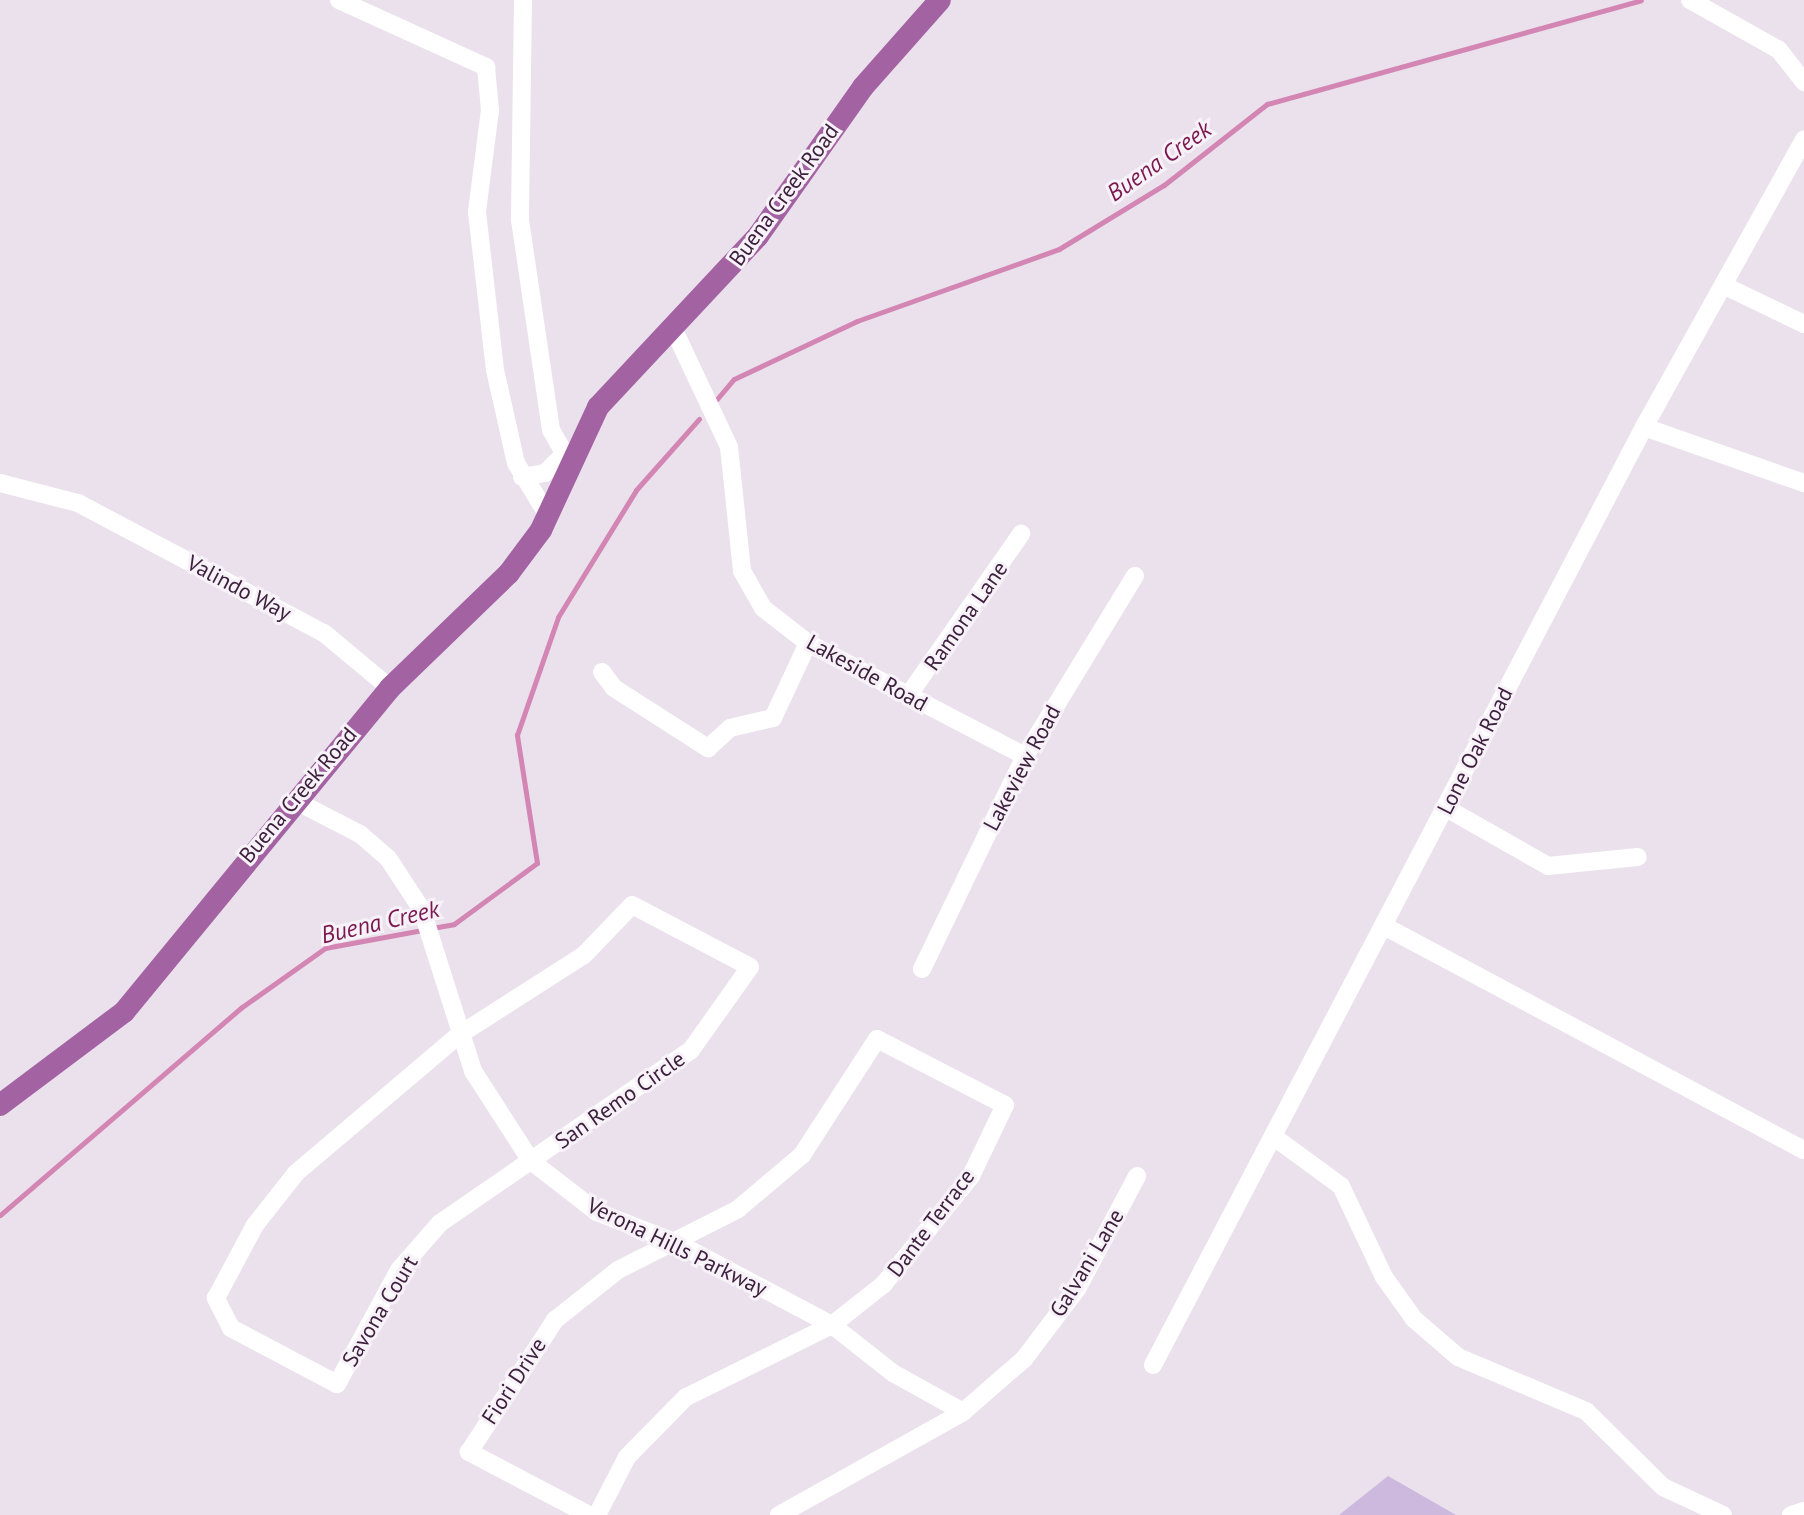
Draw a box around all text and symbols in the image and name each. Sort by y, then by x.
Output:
water label: Buena Creek [1101,115,1217,207]
street label: Buena Creek Road [724,119,844,271]
street label: Valindo Way [182,549,296,627]
street label: Ramona Lane [919,556,1013,676]
street label: Lakeside Road [802,629,932,717]
street label: Lone Oak Road [1431,683,1519,819]
street label: Lakeview Road [978,700,1066,836]
street label: Buena Creek Road [233,722,363,868]
water label: Buena Creek [318,894,442,950]
street label: San Remo Circle [550,1045,690,1155]
street label: Dante Terrace [882,1164,980,1282]
street label: Verona Hills Parkway [583,1192,771,1302]
street label: Galvani Lane [1044,1204,1130,1322]
street label: Savona Court [337,1251,423,1371]
street label: Fiori Drive [476,1333,552,1429]

